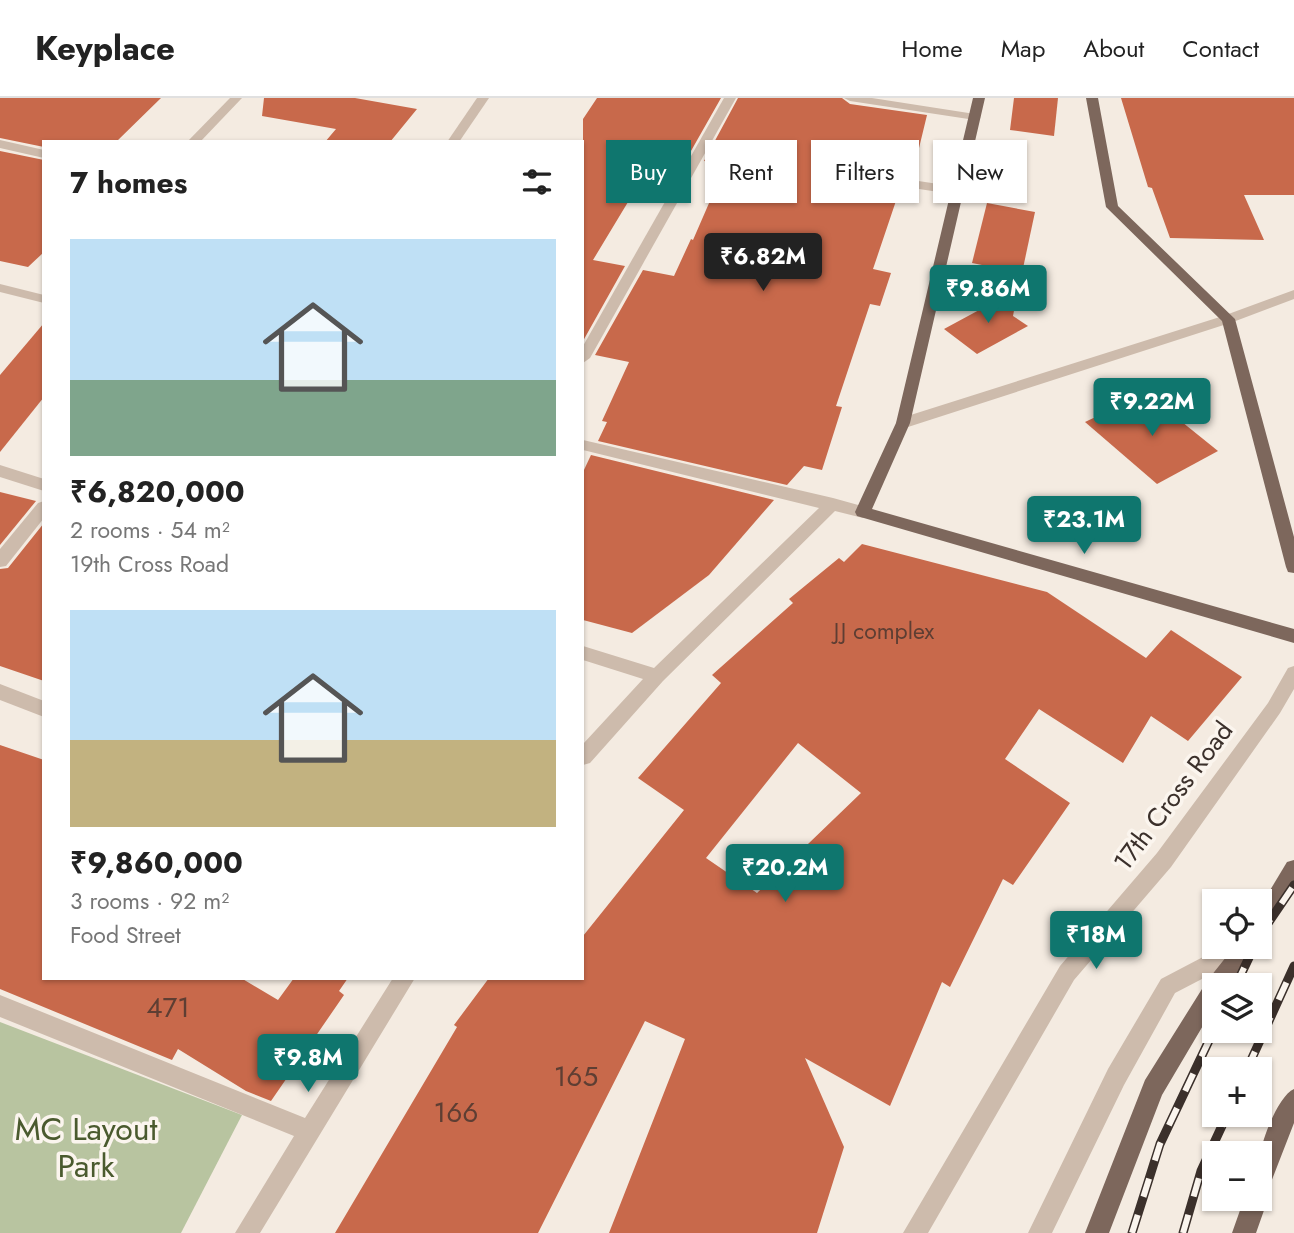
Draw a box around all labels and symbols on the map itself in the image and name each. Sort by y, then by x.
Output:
pin: ₹6.82M [706,234,820,293]
pin: ₹9.86M [931,266,1045,325]
pin: ₹9.22M [1095,378,1209,438]
pin: ₹23.1M [1027,496,1141,556]
house number: JJ complex [831,614,935,648]
street label: 17th Cross Road [1104,713,1242,879]
pin: ₹20.2M [728,844,842,904]
pin: ₹18M [1055,912,1137,971]
house number: 471 [146,987,190,1028]
pin: ₹9.8M [259,1034,357,1094]
house number: 165 [554,1056,598,1097]
house number: 166 [434,1092,478,1133]
park label: MC Layout Park [15,1106,158,1189]

